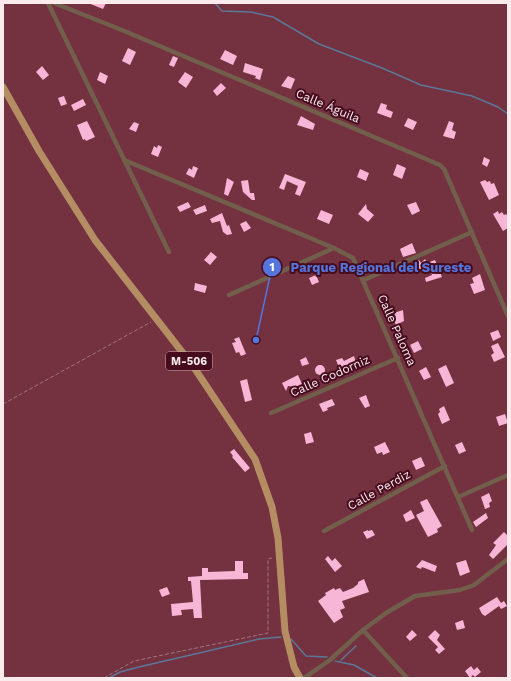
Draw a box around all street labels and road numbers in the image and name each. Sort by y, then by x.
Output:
street label: Calle Águila [294,86,362,126]
street label: Calle Paloma [375,292,419,368]
road number: M-506 [166,352,212,370]
street label: Calle Codorniz [288,352,372,400]
street label: Calle Perdiz [345,467,413,513]

